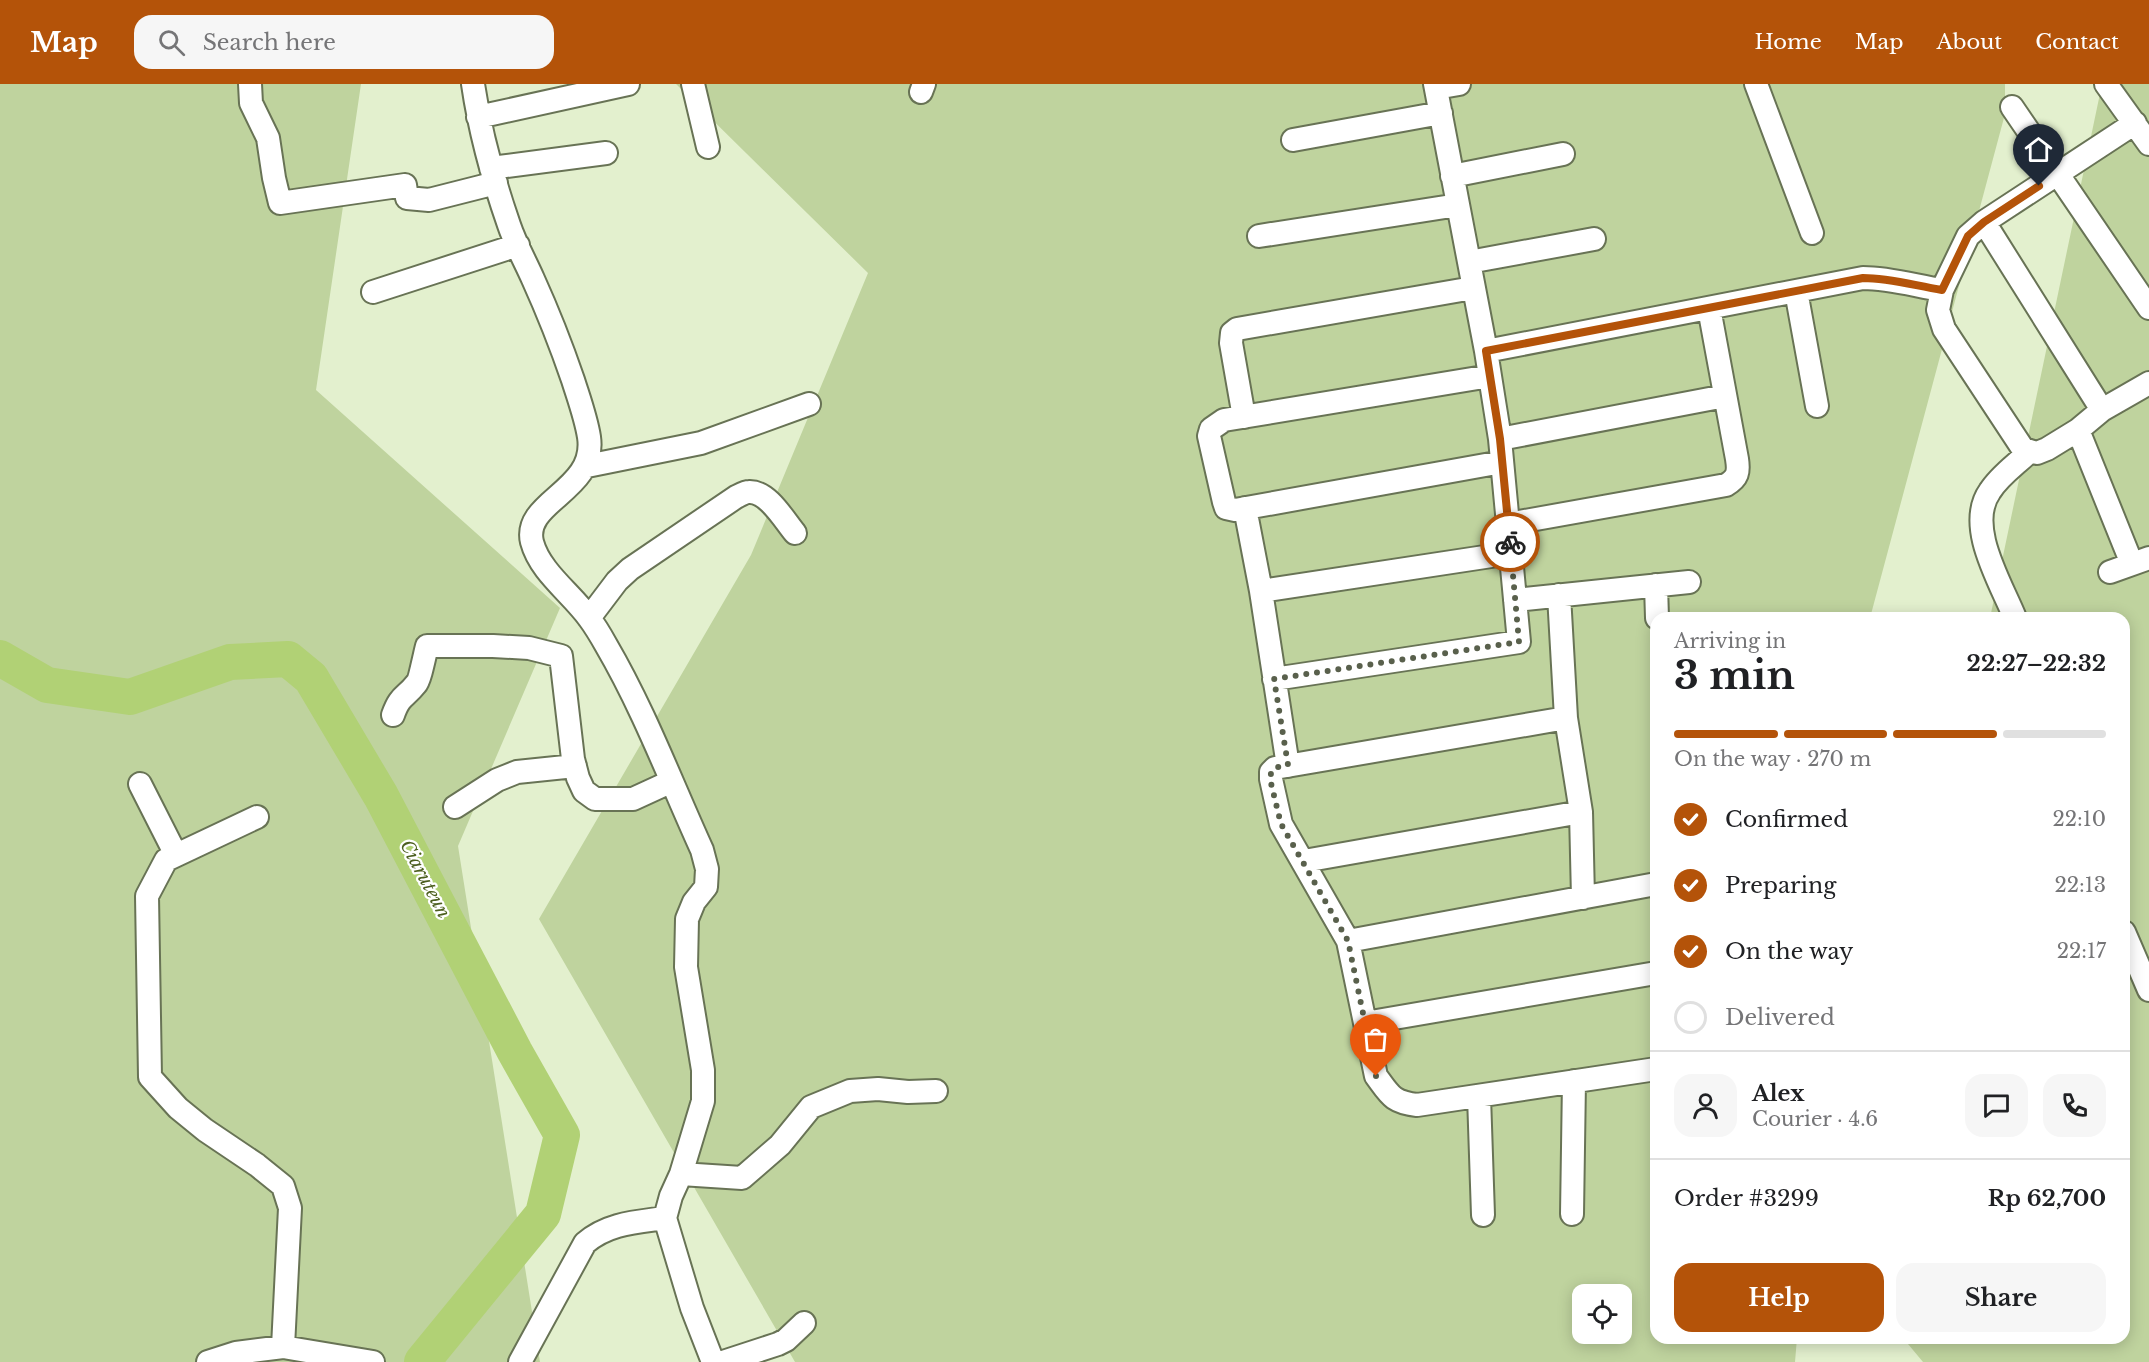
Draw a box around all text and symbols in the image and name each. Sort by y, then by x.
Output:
search box [134,15,554,69]
text: Map [30,25,98,60]
icon: search [155,26,188,59]
text: Search here [203,29,336,56]
text: Home [1755,29,1822,55]
text: Map [1855,29,1903,55]
text: About [1936,29,2002,55]
text: Contact [2035,29,2119,55]
pin [2013,124,2064,186]
icon: home [2022,133,2055,166]
courier [1480,512,1540,572]
icon: bike [1494,526,1527,559]
text: Arriving in [1674,629,1786,653]
text: 22:27–22:32 [1967,650,2106,677]
text: 3 min [1674,651,1795,700]
text: On the way · 270 m [1674,747,1871,771]
icon: check [1674,803,1707,836]
text: Confirmed [1725,806,1848,833]
text: 22:10 [2052,807,2106,831]
water label: Ciaruteun [395,836,455,922]
icon: check [1674,869,1707,902]
text: Preparing [1725,872,1836,899]
text: 22:13 [2054,873,2106,897]
icon: check [1674,935,1707,968]
text: On the way [1725,938,1853,965]
text: 22:17 [2057,939,2106,963]
text: Delivered [1725,1004,1835,1031]
pin [1350,1014,1401,1076]
icon: bag [1359,1023,1392,1056]
button: person [1674,1074,1737,1137]
button: chat [1965,1074,2028,1137]
button: phone [2043,1074,2106,1137]
text: Alex [1752,1080,1805,1107]
text: Courier · 4.6 [1752,1107,1878,1131]
text: Order #3299 [1674,1185,1819,1212]
text: Rp 62,700 [1988,1185,2106,1212]
button: Help [1674,1263,1884,1332]
button: Share [1896,1263,2106,1332]
map controls [1572,1284,1632,1344]
button: locate [1572,1284,1632,1344]

